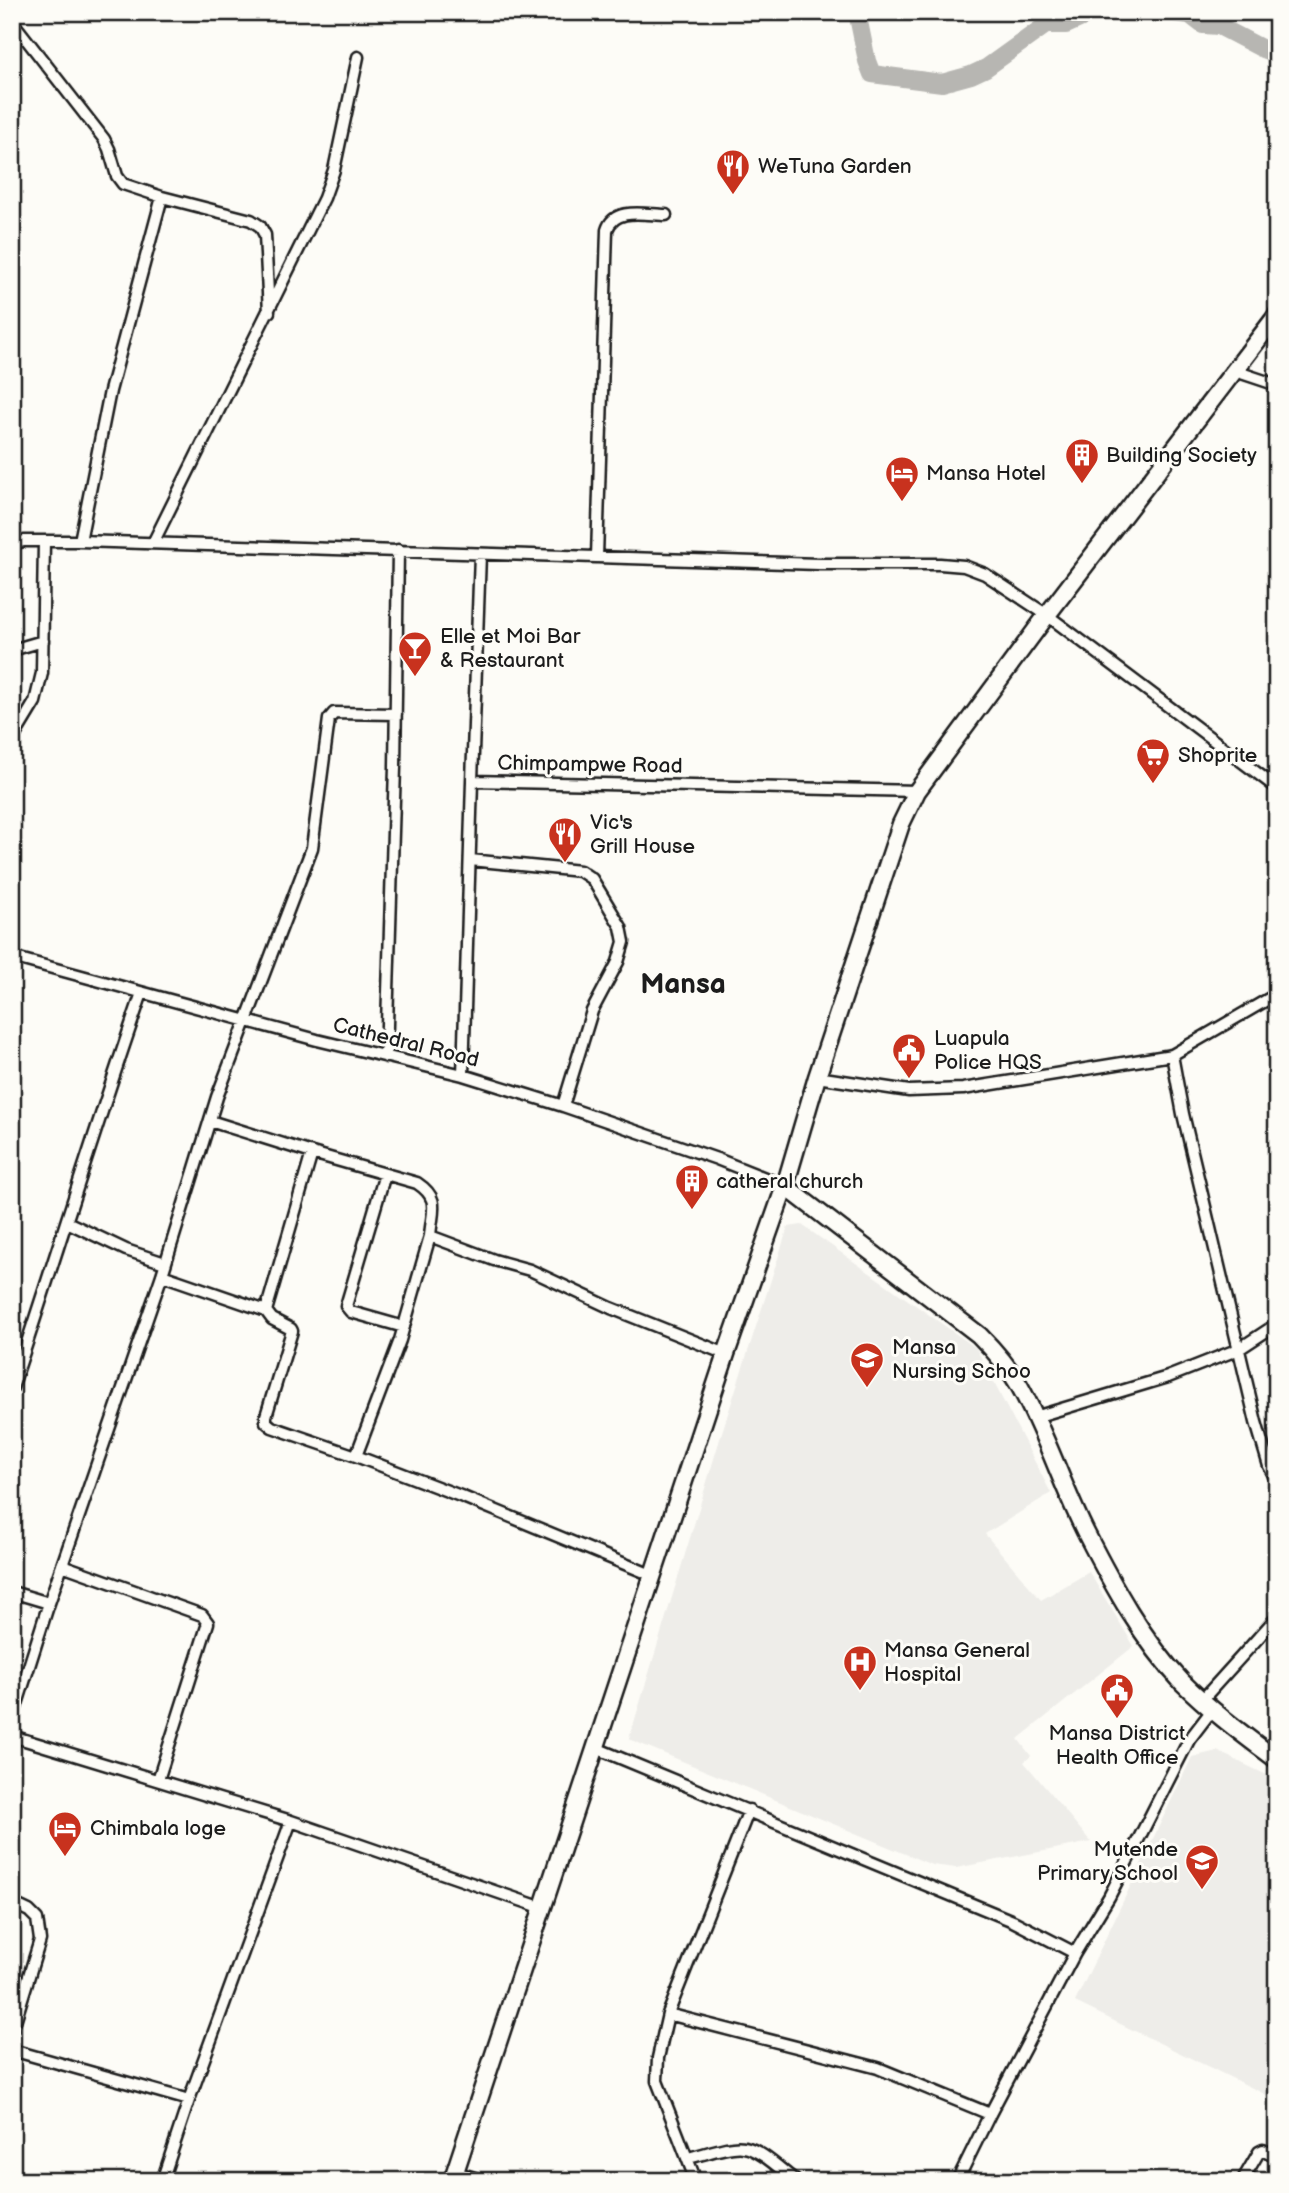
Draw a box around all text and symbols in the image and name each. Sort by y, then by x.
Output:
restaurant icon: WeTuna Garden [714,147,752,196]
place label: WeTuna Garden [758,154,912,179]
building icon: Building Society [1063,436,1101,485]
place label: Building Society [1106,443,1257,468]
hotel icon: Mansa Hotel [883,454,921,503]
place label: Mansa Hotel [926,461,1046,486]
place label: Elle et Moi Bar & Restaurant [440,624,581,673]
bar icon: Elle et Moi Bar & Restaurant [396,629,434,678]
supermarket icon: Shoprite [1134,736,1172,785]
place label: Shoprite [1178,743,1257,768]
street label: Chimpampwe Road [497,750,683,779]
place label: Vic's Grill House [590,810,695,859]
restaurant icon: Vic's Grill House [546,815,584,864]
district label: Mansa [640,968,726,1001]
street label: Cathedral Road [330,1012,481,1073]
place label: Luapula Police HQS [934,1026,1042,1075]
public building icon: Luapula Police HQS [890,1031,928,1080]
building icon: catheral church [673,1162,711,1211]
place label: catheral church [716,1169,863,1194]
place label: Mansa Nursing Schoo [892,1335,1031,1384]
school or university icon: Mansa Nursing Schoo [848,1340,886,1389]
place label: Mansa General Hospital [884,1638,1030,1687]
hospital icon: Mansa General Hospital [841,1643,879,1692]
public building icon: Mansa District Health Office [1098,1671,1136,1720]
place label: Mansa District Health Office [1049,1721,1186,1770]
hotel icon: Chimbala loge [46,1809,84,1858]
place label: Chimbala loge [90,1816,226,1841]
place label: Mutende Primary School [1037,1837,1178,1886]
school or university icon: Mutende Primary School [1183,1842,1221,1891]

